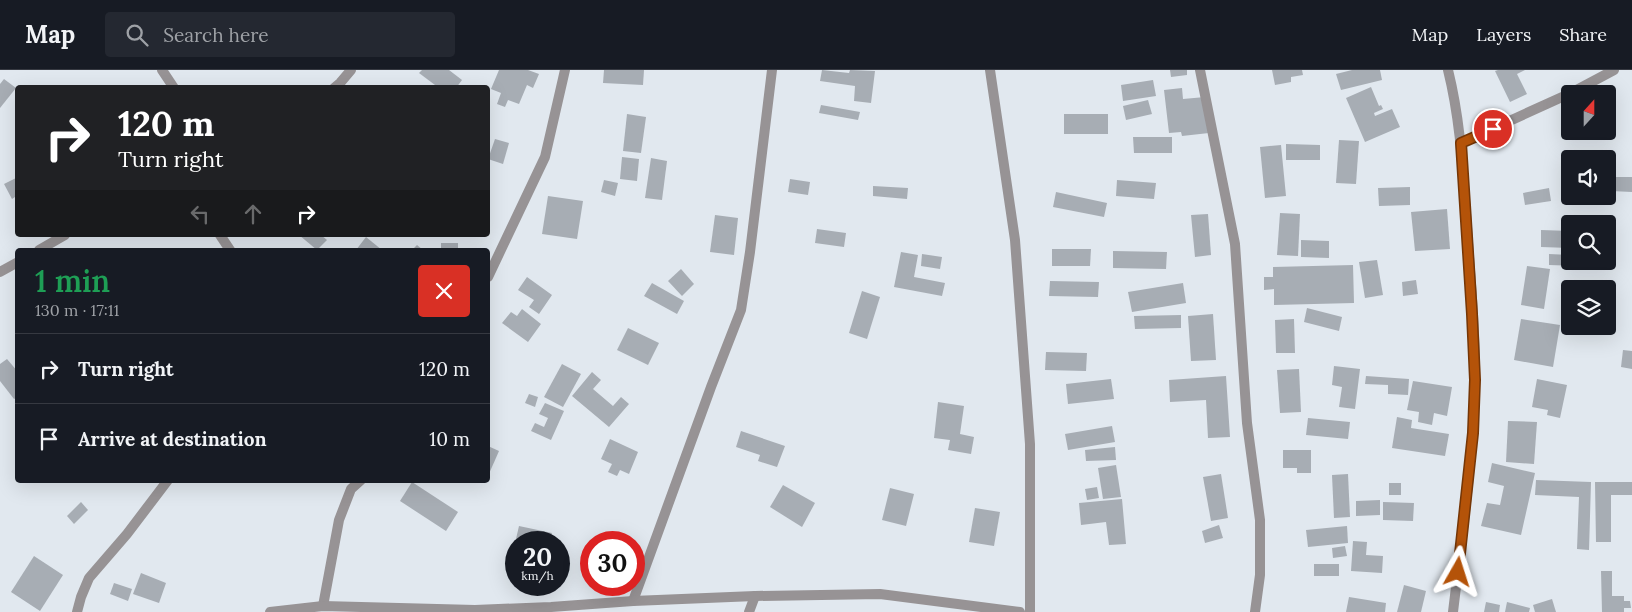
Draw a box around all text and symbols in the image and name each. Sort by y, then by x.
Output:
search box [105,12,455,57]
text: Map [25,19,75,50]
icon: search [123,21,151,49]
text: Search here [163,23,269,47]
text: Map [1412,23,1448,46]
text: Layers [1476,23,1531,46]
text: Share [1559,23,1607,46]
north arrow [1561,85,1616,140]
map controls [1561,85,1616,335]
text: 120 m [118,101,215,146]
icon: right [35,105,100,170]
pin [1472,108,1514,150]
icon: arrive [1479,115,1507,143]
text: Turn right [118,145,223,173]
button: sound [1561,150,1616,205]
icon: left [186,200,214,228]
icon: ahead [239,200,267,228]
icon: right [292,200,320,228]
button: search [1561,215,1616,270]
text: 1 min [35,262,110,300]
button: close [418,265,470,317]
button: layers [1561,280,1616,335]
text: 130 m · 17:11 [35,300,119,320]
icon: right [35,355,63,383]
text: Turn right [78,357,174,381]
text: 120 m [419,357,470,381]
icon: arrive [35,425,63,453]
text: Arrive at destination [78,427,267,451]
text: 10 m [429,427,470,451]
speed limit sign: 30 [580,531,645,596]
text: 20 [523,541,552,573]
position arrow [1431,545,1483,597]
text: km/h [521,568,554,583]

